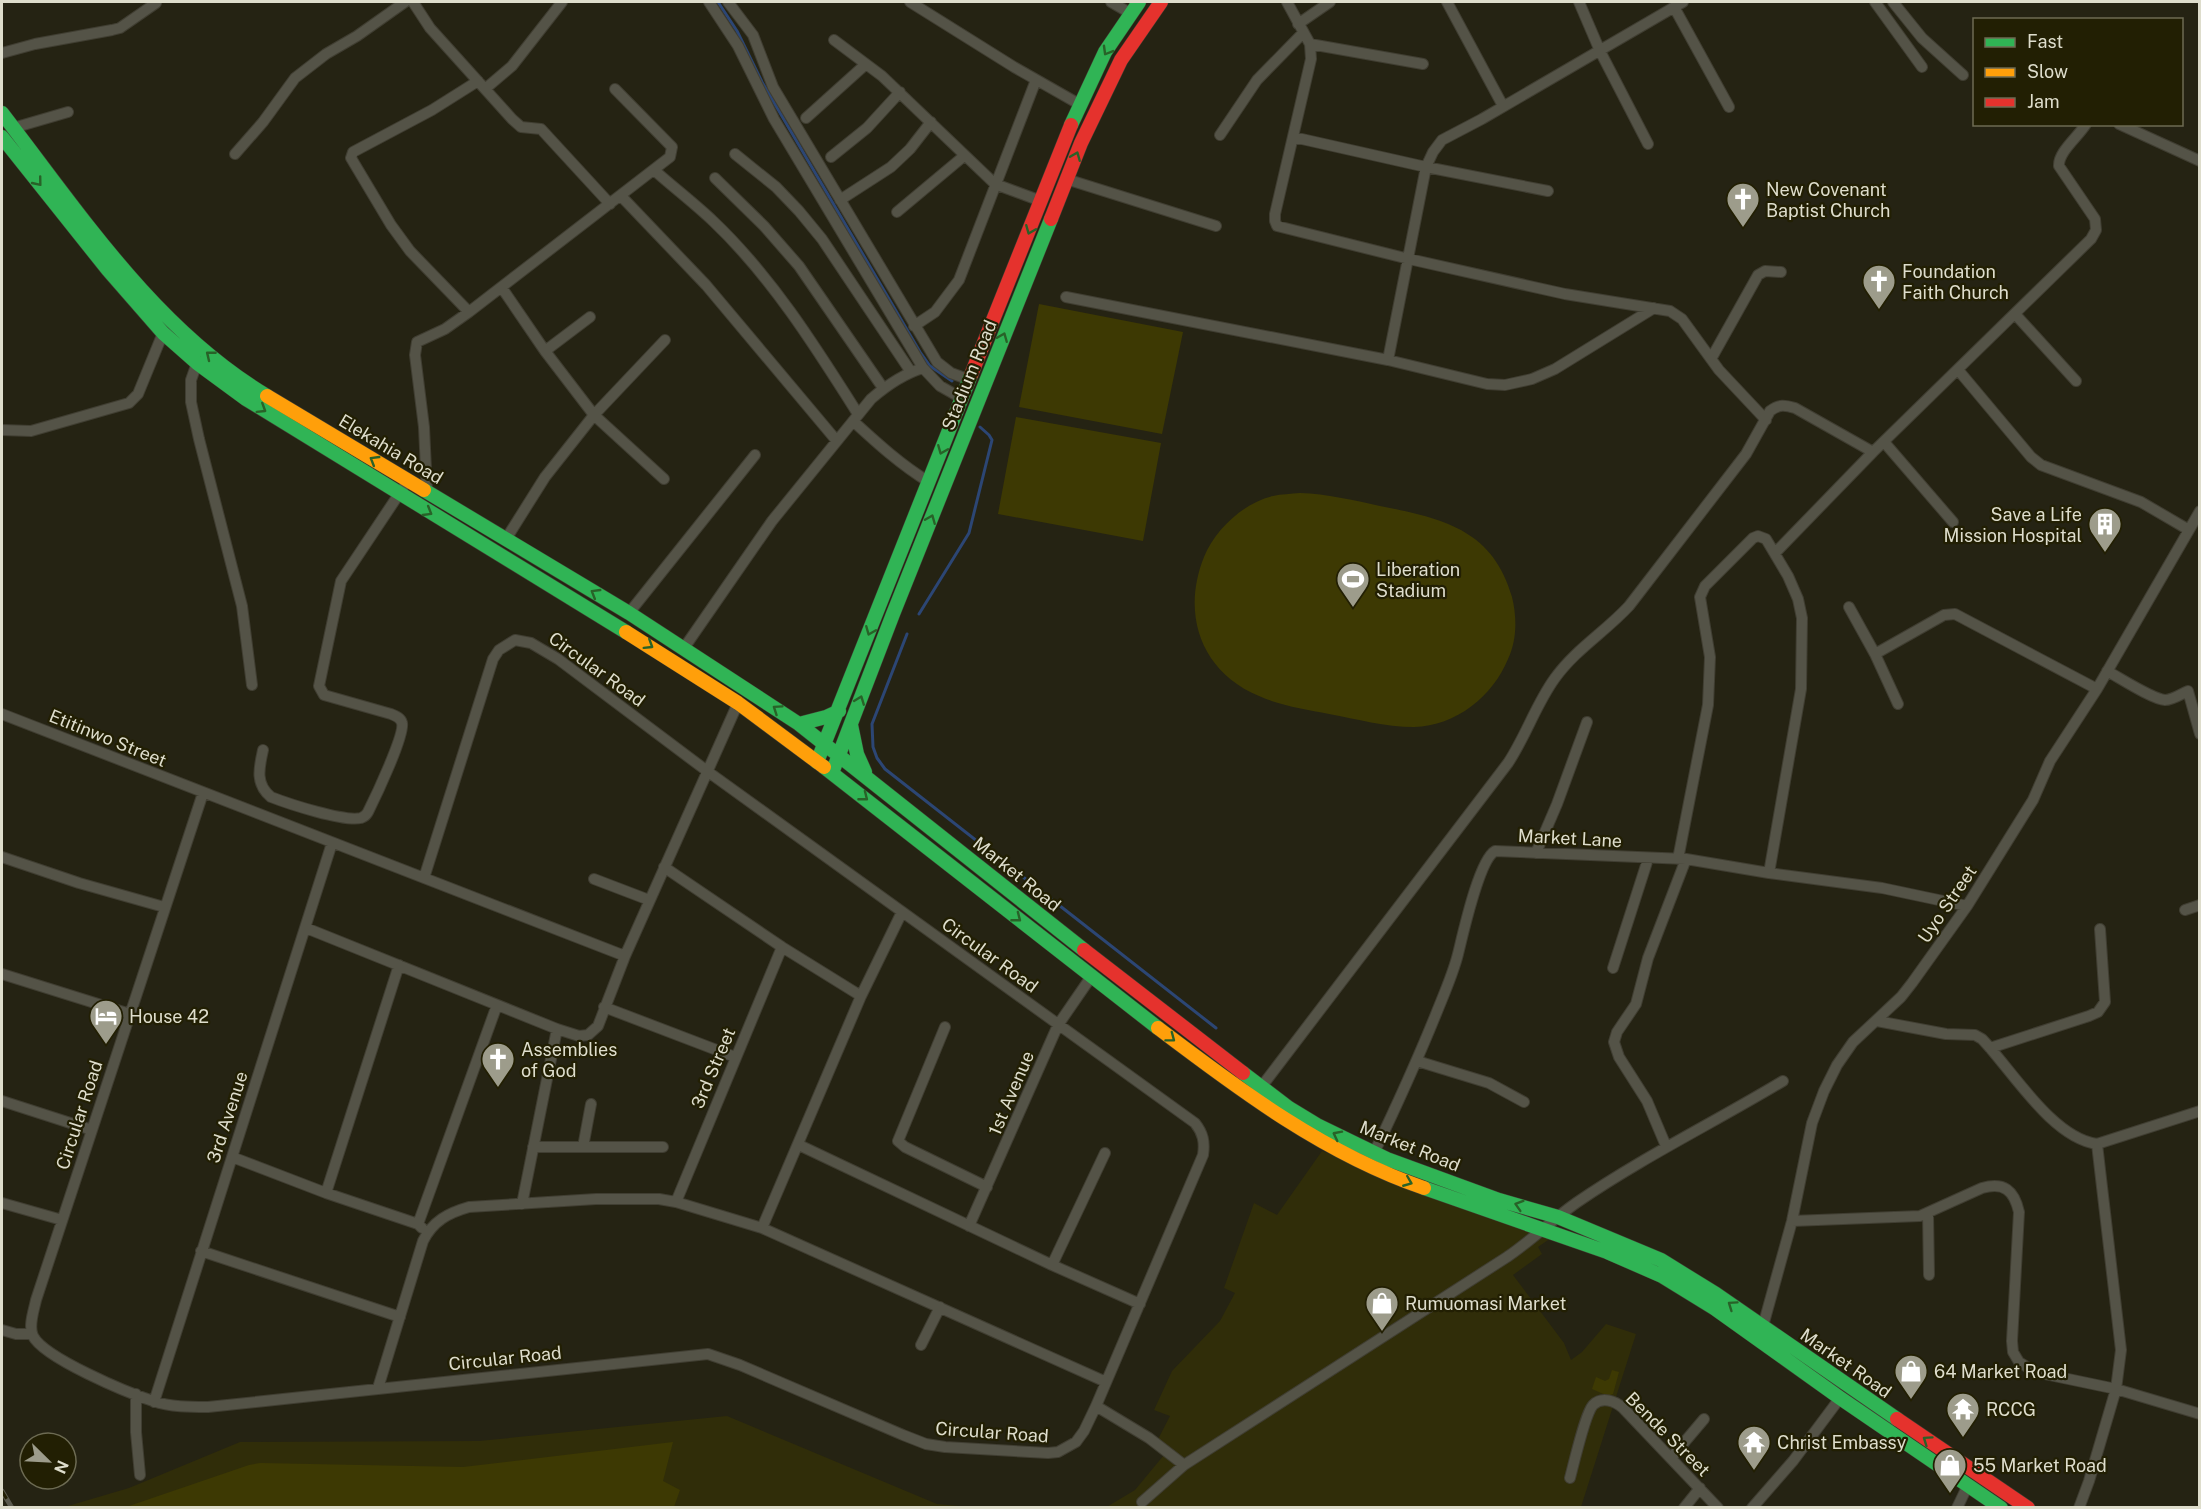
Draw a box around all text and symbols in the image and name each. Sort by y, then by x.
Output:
legend [1973,18,2183,126]
text: Fast [2027,31,2063,52]
one-way arrow [1103,45,1114,55]
text: Slow [2027,61,2068,82]
text: Jam [2027,91,2060,112]
one-way arrow [1069,152,1081,163]
one-way arrow [31,175,42,186]
place label: New Covenant Baptist Church [1766,179,1890,221]
church icon: New Covenant Baptist Church [1725,181,1761,228]
one-way arrow [1025,223,1037,234]
place label: Foundation Faith Church [1902,261,2009,303]
church icon: Foundation Faith Church [1861,263,1897,310]
street label: Stadium Road [937,317,1001,433]
one-way arrow [996,333,1009,343]
one-way arrow [206,351,217,362]
one-way arrow [255,402,266,413]
street label: Elekahia Road [335,410,447,488]
one-way arrow [937,444,950,454]
one-way arrow [370,456,380,467]
one-way arrow [422,504,432,516]
place label: Save a Life Mission Hospital [1944,504,2082,546]
building icon: Save a Life Mission Hospital [2087,506,2123,553]
one-way arrow [924,514,936,525]
place label: Liberation Stadium [1376,559,1460,601]
sports icon: Liberation Stadium [1335,561,1371,608]
one-way arrow [591,589,601,600]
one-way arrow [865,625,877,636]
street label: Circular Road [545,627,649,711]
one-way arrow [643,638,653,650]
one-way arrow [853,695,866,706]
street label: Etitinwo Street [46,705,170,771]
one-way arrow [773,705,783,717]
one-way arrow [857,790,868,801]
street label: Market Lane [1517,825,1623,851]
street label: Market Road [969,832,1065,916]
street label: Uyo Street [1913,861,1981,947]
one-way arrow [1010,911,1021,922]
street label: Circular Road [938,913,1042,997]
hotel icon: House 42 [88,998,124,1045]
place label: House 42 [129,1006,209,1027]
street label: 3rd Street [687,1024,739,1112]
one-way arrow [1164,1030,1175,1041]
place label: Assemblies of God [521,1039,617,1081]
church icon: Assemblies of God [480,1041,516,1088]
street label: 1st Avenue [984,1048,1038,1138]
street label: Circular Road [51,1058,107,1172]
street label: 3rd Avenue [202,1068,252,1166]
street label: Market Road [1357,1116,1463,1176]
one-way arrow [1333,1131,1343,1142]
one-way arrow [1402,1175,1413,1187]
one-way arrow [1514,1200,1524,1212]
shop icon: Rumuomasi Market [1364,1285,1400,1332]
place label: Rumuomasi Market [1405,1293,1566,1314]
one-way arrow [1728,1301,1739,1312]
street label: Market Road [1796,1324,1896,1402]
street label: Circular Road [447,1342,563,1374]
shop icon: 64 Market Road [1893,1353,1929,1400]
place label: 64 Market Road [1934,1361,2067,1382]
street label: Bende Street [1622,1388,1714,1480]
temple icon: RCCG [1945,1391,1981,1438]
place label: RCCG [1986,1399,2036,1420]
street label: Circular Road [935,1418,1049,1446]
temple icon: Christ Embassy [1736,1424,1772,1471]
north arrow [18,1431,78,1491]
place label: Christ Embassy [1777,1432,1907,1453]
one-way arrow [1922,1437,1933,1448]
shop icon: 55 Market Road [1932,1447,1968,1494]
place label: 55 Market Road [1973,1455,2107,1476]
text: N [50,1457,72,1476]

